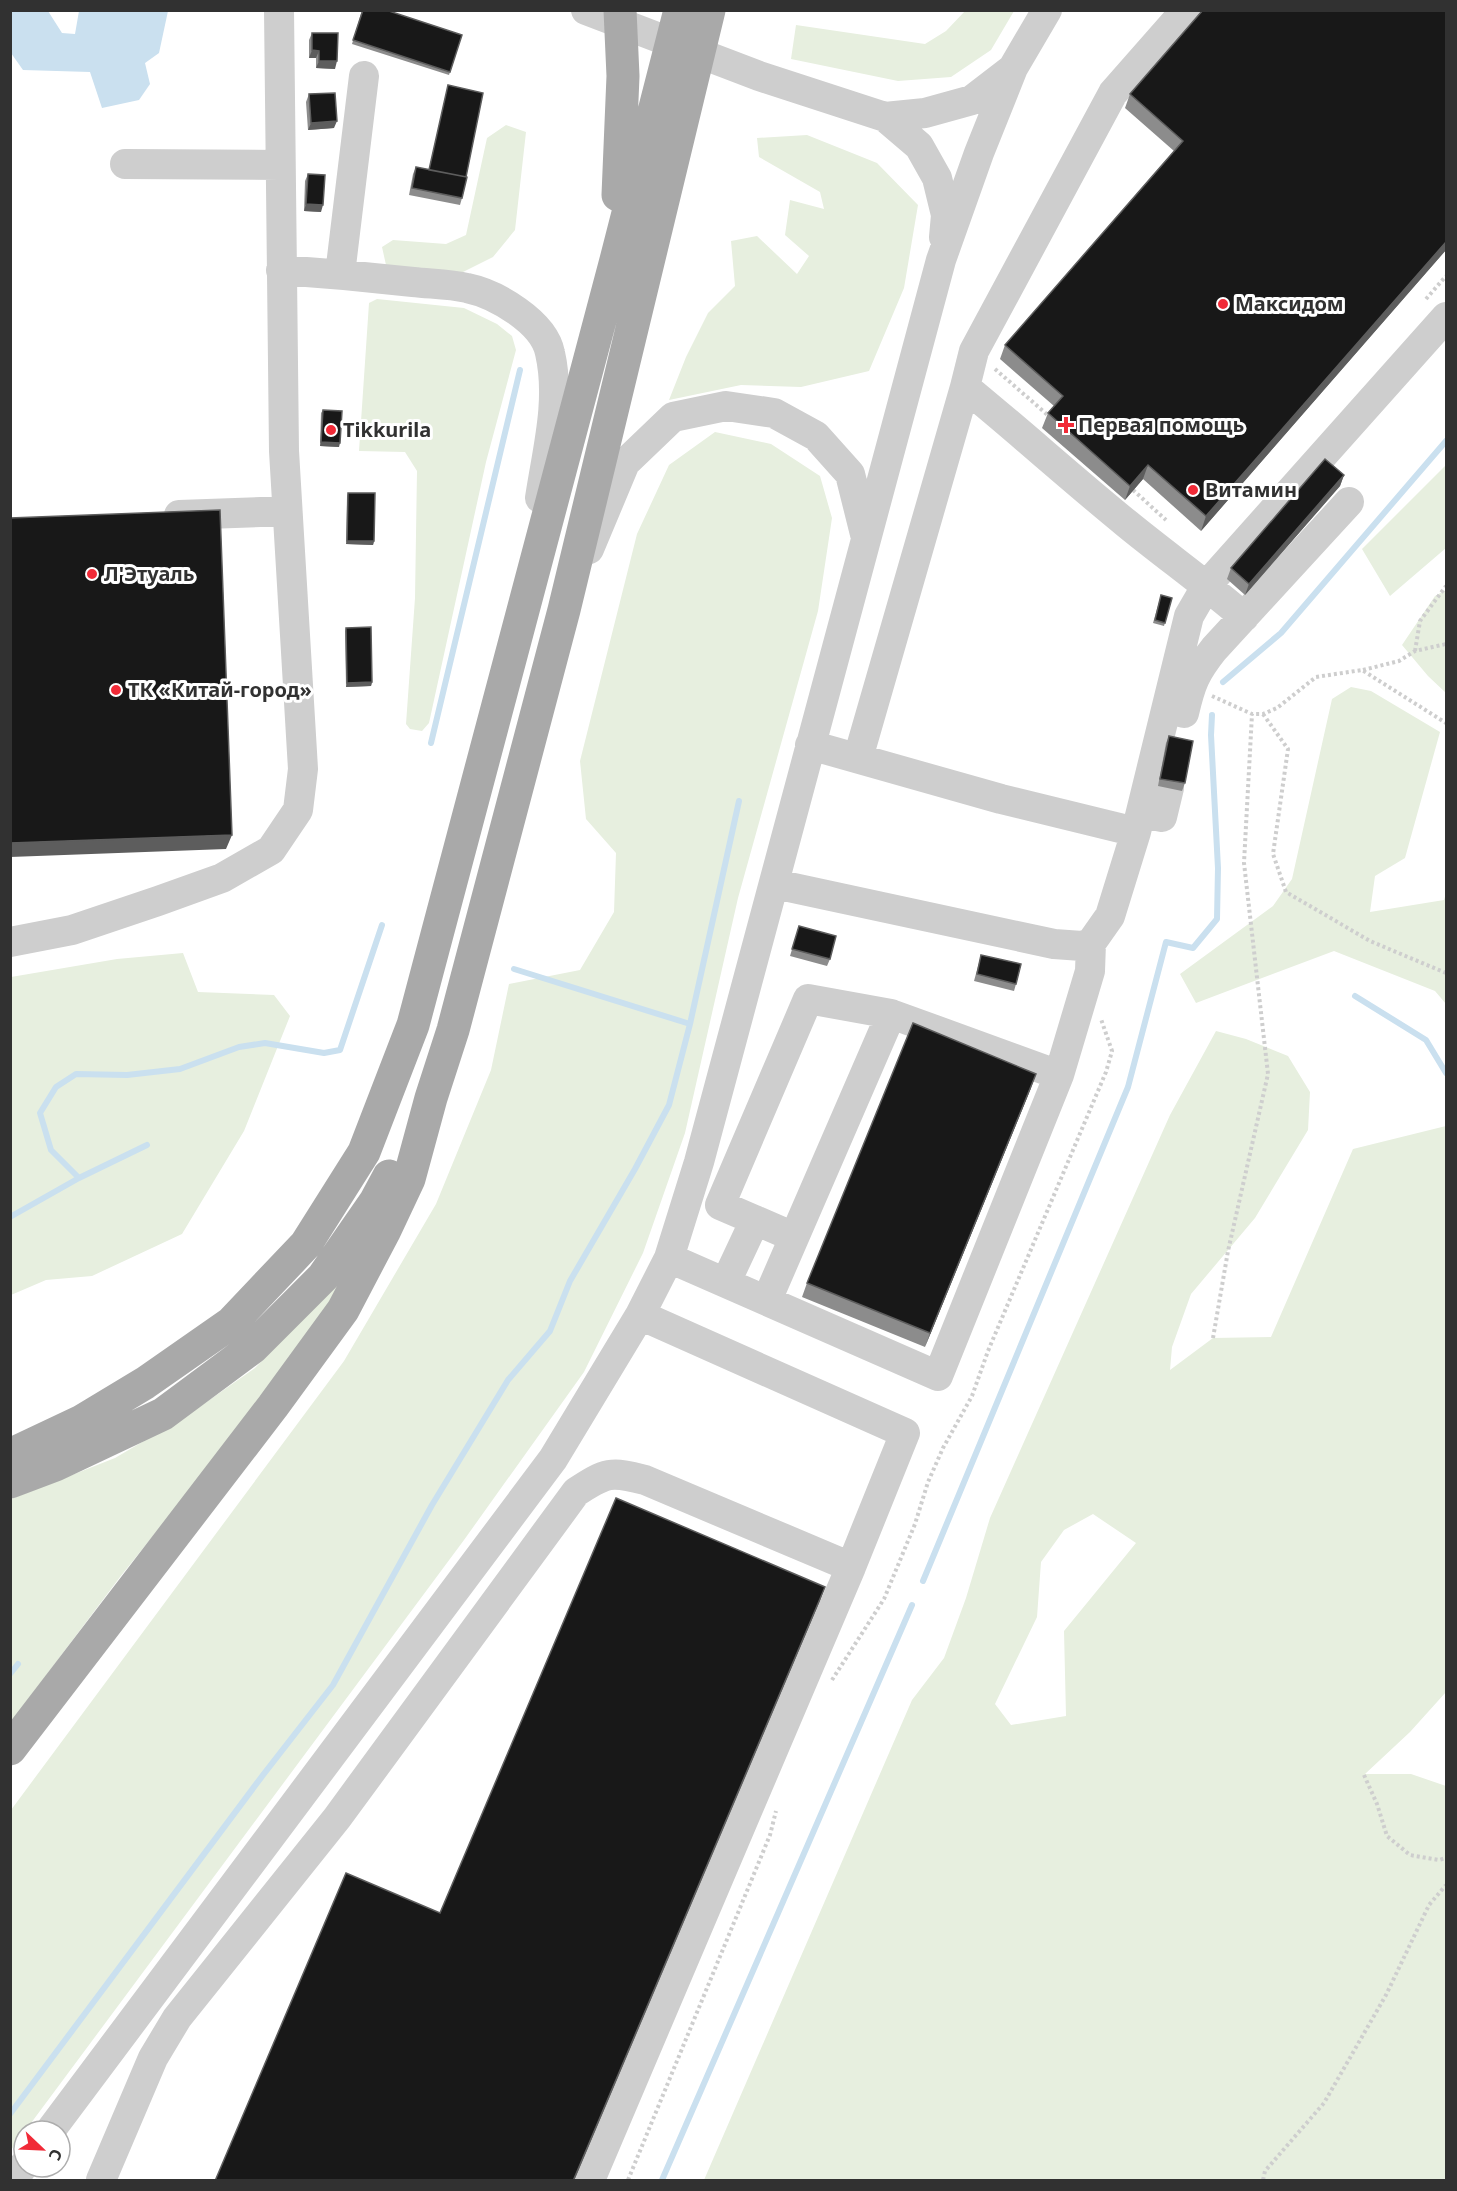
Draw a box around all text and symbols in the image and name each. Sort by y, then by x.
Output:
place label: Максидом [1235,290,1344,317]
marker: Максидом [1216,297,1230,311]
place label: Первая помощь [1078,411,1244,438]
place label: Tikkurila [343,416,431,443]
marker: Первая помощь [1059,418,1073,432]
marker: Tikkurila [324,423,338,437]
place label: Витамин [1205,476,1297,503]
marker: Витамин [1186,483,1200,497]
place label: Л'Этуаль [104,560,195,587]
marker: Л'Этуаль [85,567,99,581]
place label: ТК «Китай-город» [128,676,312,703]
marker: ТК «Китай-город» [109,683,123,697]
north arrow [12,2119,72,2179]
text: С [44,2146,68,2164]

